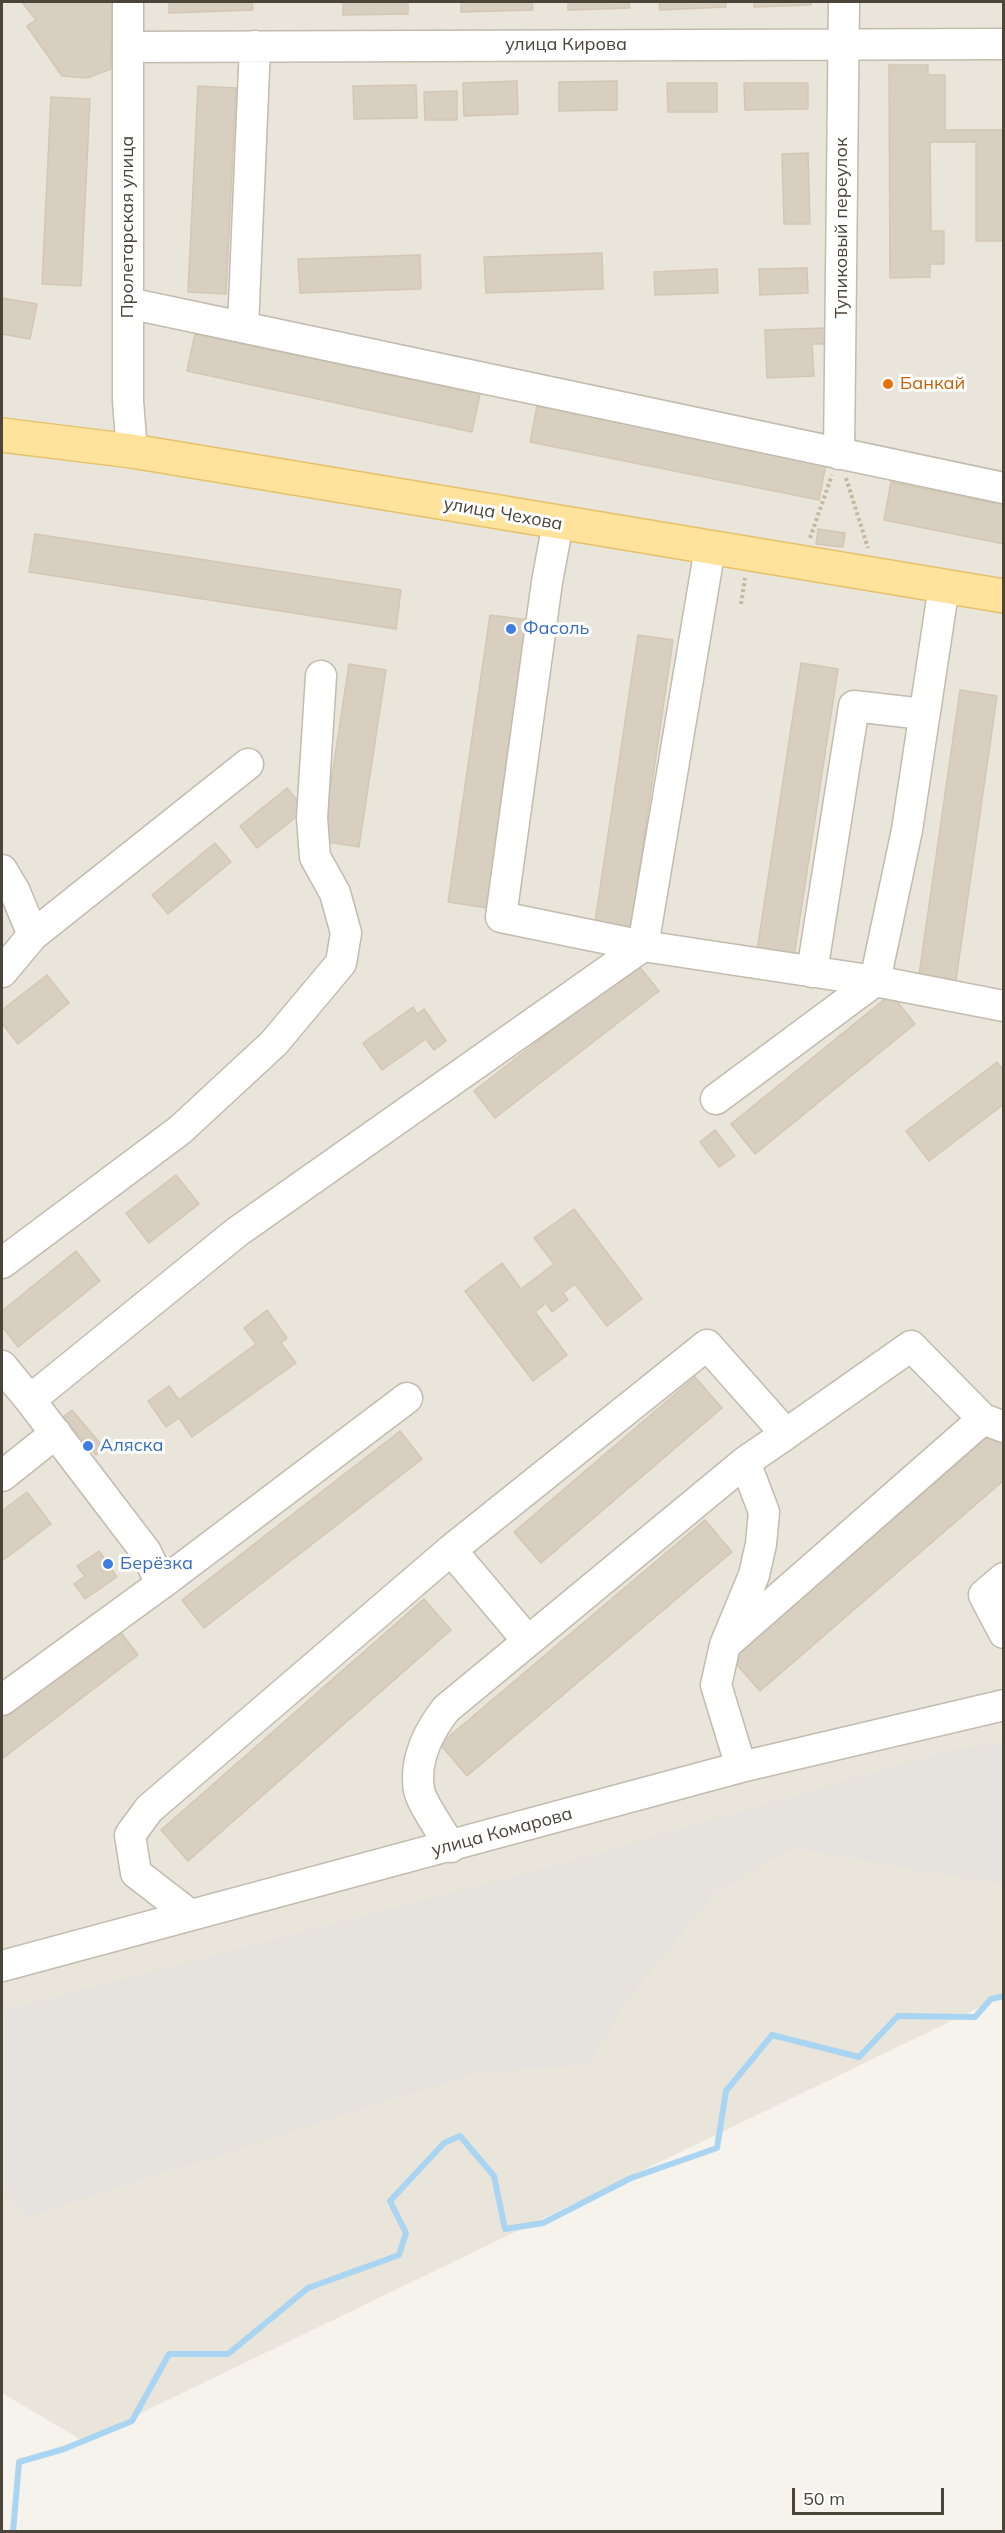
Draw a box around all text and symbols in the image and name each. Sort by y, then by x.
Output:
street label: улица Кирова [505,34,627,56]
street label: Пролетарская улица [117,136,139,318]
street label: Тупиковый переулок [831,137,853,319]
place label: Банкай [900,373,965,395]
marker: Банкай [881,377,895,391]
street label: улица Чехова [442,493,564,535]
place label: Фасоль [523,618,589,640]
marker: Фасоль [504,622,518,636]
place label: Аляска [100,1435,163,1457]
marker: Аляска [81,1439,95,1453]
place label: Берёзка [120,1553,193,1575]
marker: Берёзка [101,1557,115,1571]
street label: улица Комарова [429,1803,575,1861]
scale bar [795,2476,946,2514]
text: 50 m [803,2487,845,2510]

